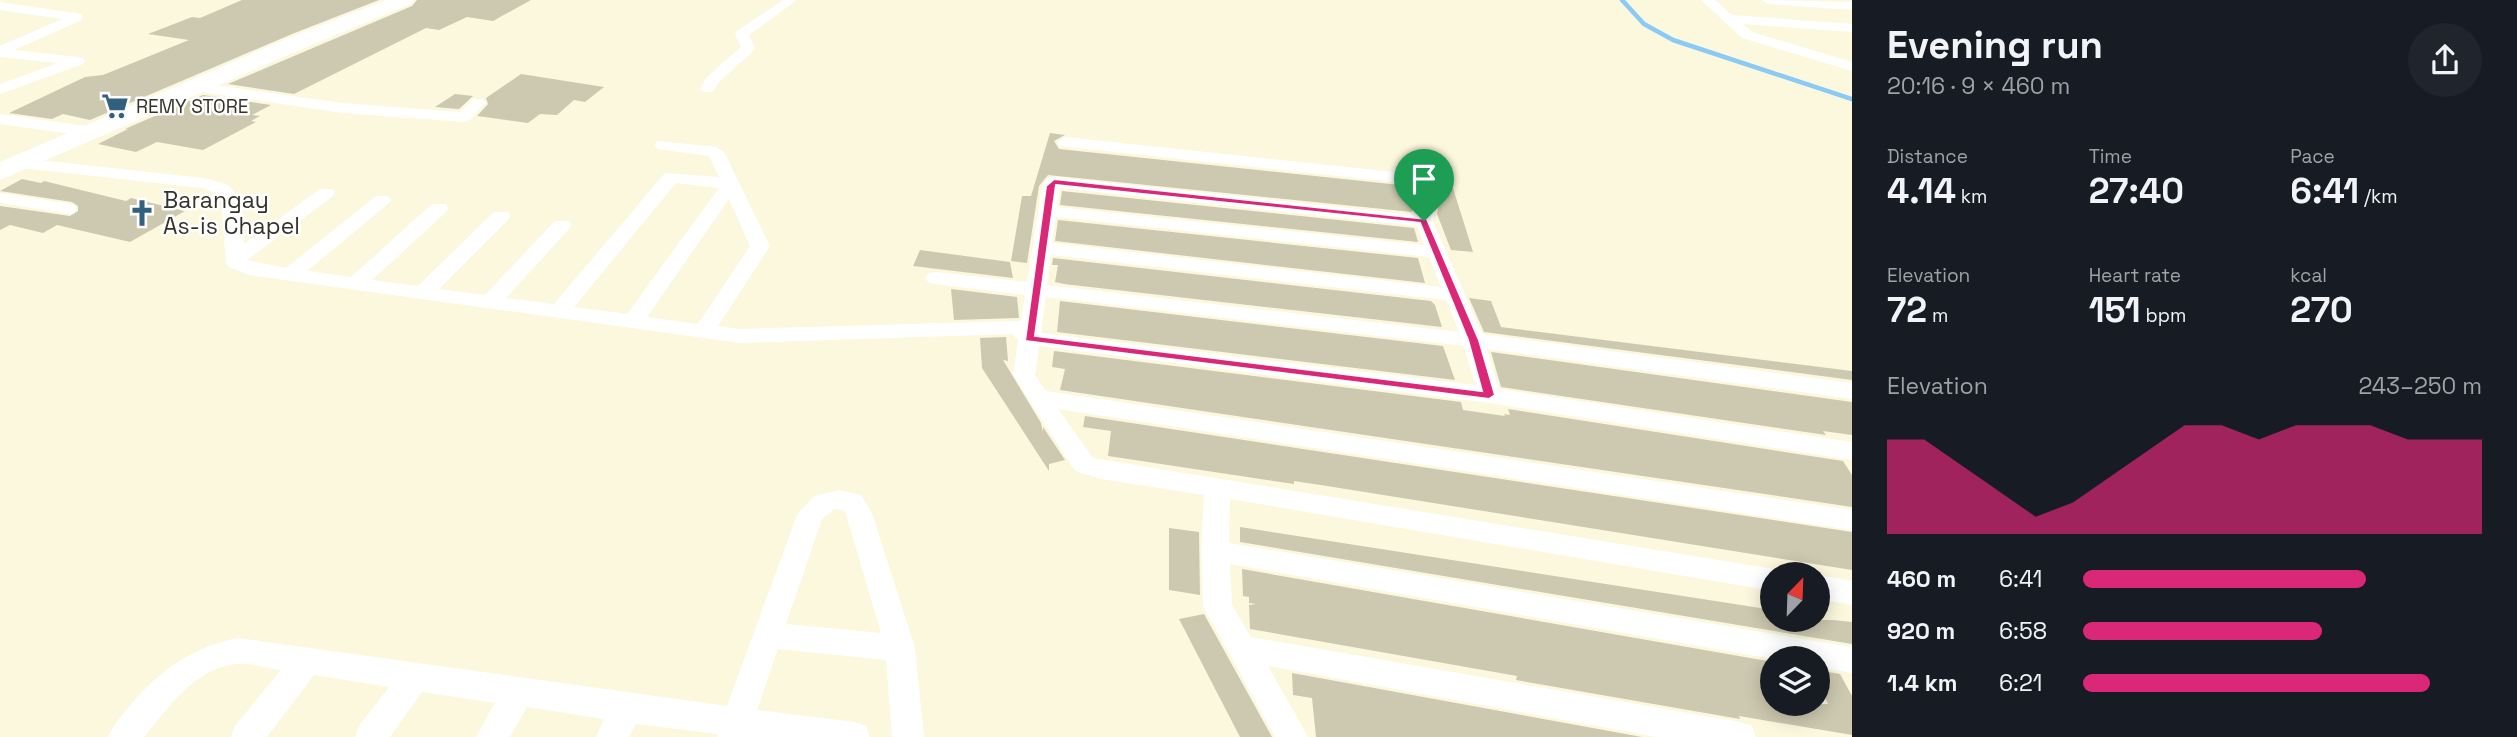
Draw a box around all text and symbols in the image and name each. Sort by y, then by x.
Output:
text: Evening run [1887,21,2103,69]
button: share [2408,23,2482,97]
text: 20:16 · 9 × 460 m [1887,71,2070,101]
supermarket icon: REMY STORE [100,91,130,121]
place label: REMY STORE [136,94,248,119]
text: Distance [1887,144,1968,169]
text: Time [2089,144,2132,169]
text: Pace [2290,144,2335,169]
pin [1394,149,1454,221]
icon: arrive [1405,160,1443,198]
text: 4.14 [1887,169,1956,213]
text: 27:40 [2089,169,2184,213]
text: 6:41 [2290,169,2359,213]
text: km [1956,184,1987,209]
text: /km [2359,184,2398,209]
place label: Barangay As-is Chapel [163,185,300,241]
church icon: Barangay As-is Chapel [127,198,157,228]
text: Elevation [1887,263,1970,288]
text: Heart rate [2089,263,2181,288]
text: kcal [2290,263,2327,288]
text: 72 [1887,288,1927,332]
text: 151 [2089,288,2141,332]
text: 270 [2290,288,2353,332]
text: m [1927,303,1948,328]
text: bpm [2141,303,2186,328]
text: Elevation [1887,371,1988,401]
text: 243–250 m [2359,371,2482,401]
north arrow [1760,562,1830,632]
map controls [1760,562,1830,716]
text: 460 m [1887,564,1956,594]
text: 6:41 [1999,564,2042,594]
text: 920 m [1887,616,1955,646]
text: 6:58 [1999,616,2047,646]
button: layers [1760,646,1830,716]
text: 1.4 km [1887,668,1957,698]
text: 6:21 [1999,668,2042,698]

